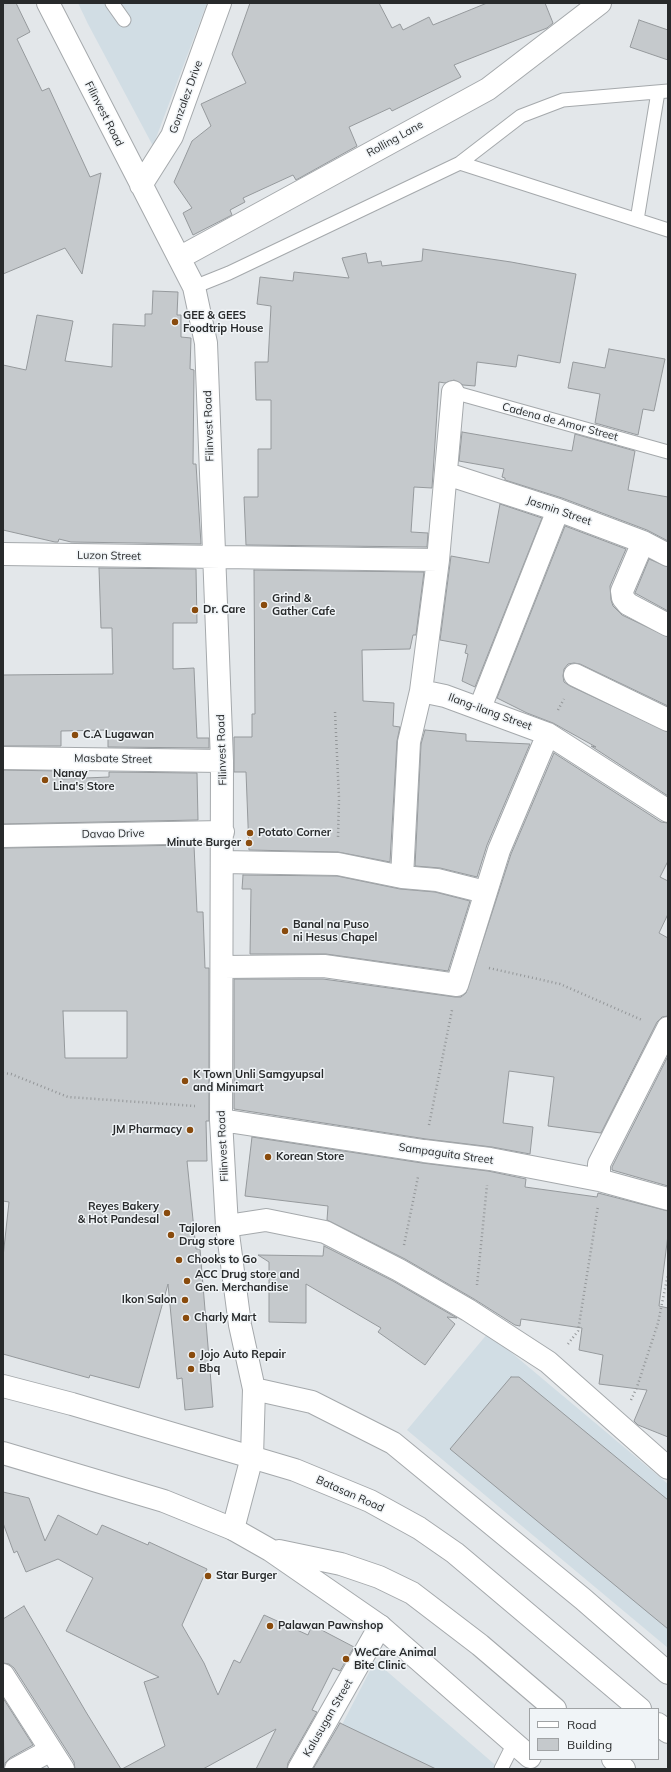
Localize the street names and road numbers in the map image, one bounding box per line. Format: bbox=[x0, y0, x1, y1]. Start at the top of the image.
street label: Gonzalez Drive bbox=[167, 59, 205, 135]
street label: Filinvest Road bbox=[82, 79, 126, 149]
street label: Rolling Lane bbox=[364, 118, 426, 160]
street label: Filinvest Road bbox=[201, 390, 217, 462]
street label: Cadena de Amor Street bbox=[501, 400, 619, 444]
street label: Jasmin Street bbox=[525, 494, 593, 528]
street label: Luzon Street bbox=[77, 549, 141, 563]
street label: Ilang-ilang Street bbox=[446, 691, 534, 733]
street label: Filinvest Road bbox=[214, 714, 230, 786]
street label: Masbate Street bbox=[74, 752, 152, 766]
street label: Davao Drive bbox=[81, 827, 145, 841]
street label: Filinvest Road bbox=[215, 1110, 231, 1182]
street label: Sampaguita Street bbox=[398, 1141, 494, 1167]
street label: Batasan Road bbox=[314, 1473, 386, 1515]
street label: Kalusugan Street bbox=[300, 1677, 356, 1759]

